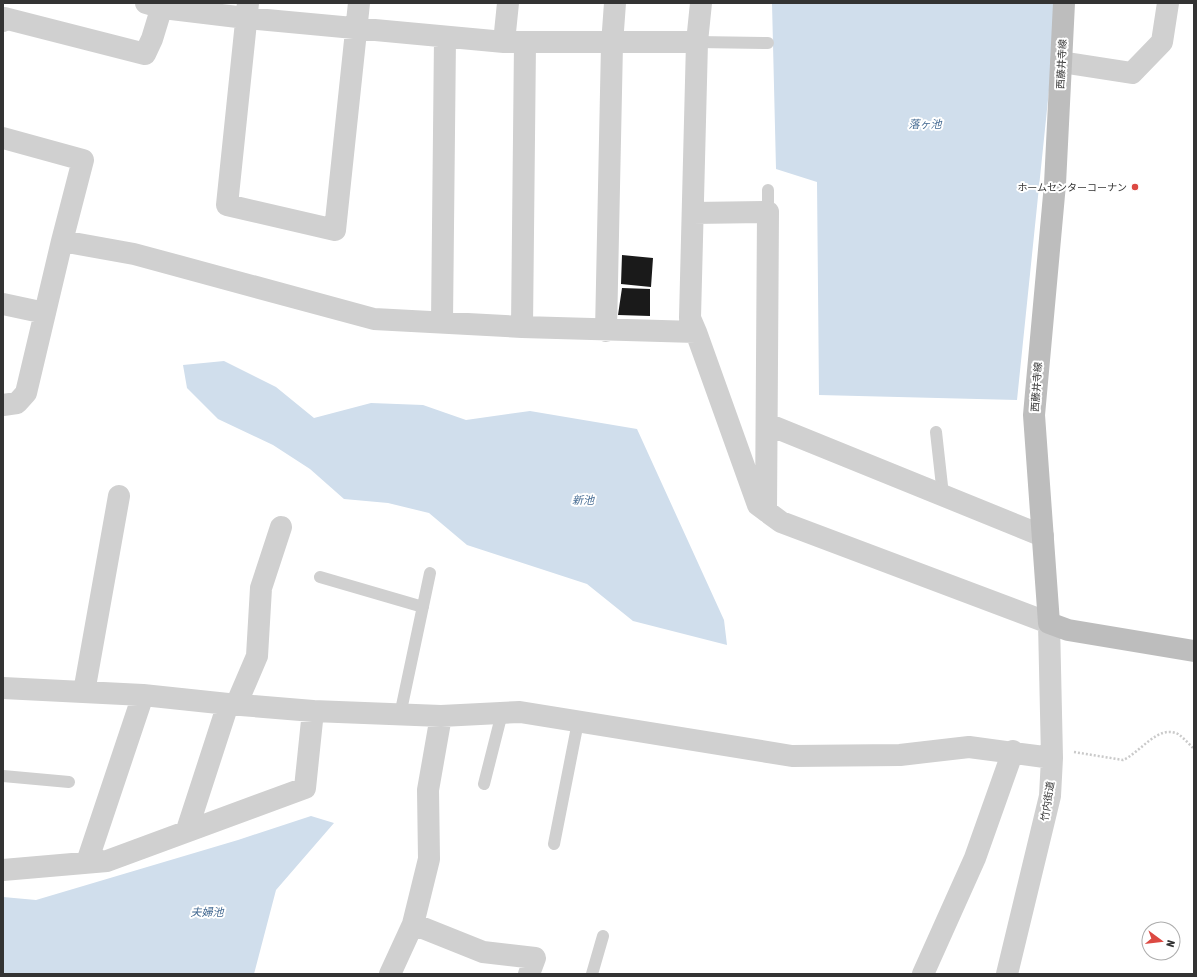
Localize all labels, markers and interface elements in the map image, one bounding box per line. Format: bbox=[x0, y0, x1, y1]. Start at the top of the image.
street label: 西藤井寺線 bbox=[1055, 39, 1068, 89]
water label: 落ヶ池 bbox=[909, 118, 942, 130]
place label: ホームセンターコーナン bbox=[1017, 182, 1127, 193]
marker: ホームセンターコーナン bbox=[1130, 182, 1140, 192]
street label: 西藤井寺線 bbox=[1029, 362, 1044, 412]
water label: 新池 bbox=[572, 494, 595, 506]
street label: 竹内街道 bbox=[1039, 780, 1056, 822]
water label: 夫婦池 bbox=[191, 906, 224, 918]
north arrow bbox=[1141, 921, 1181, 961]
text: N bbox=[1164, 939, 1177, 948]

